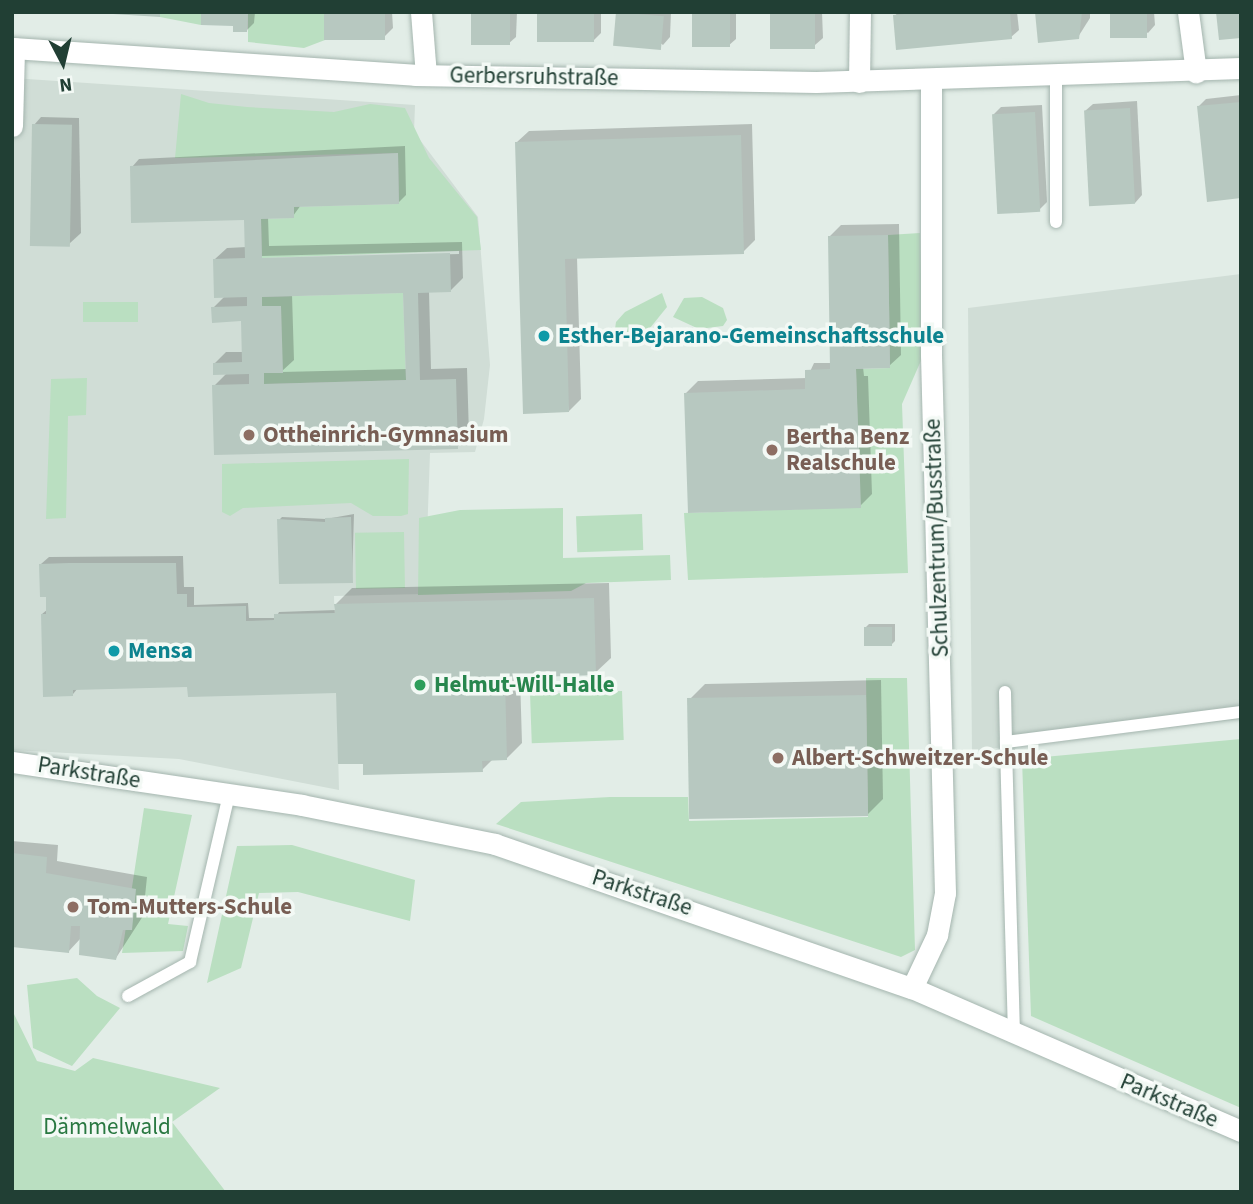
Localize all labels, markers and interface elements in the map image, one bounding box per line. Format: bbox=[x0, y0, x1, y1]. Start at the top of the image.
north arrow bbox=[28, 28, 98, 98]
street label: Gerbersruhstraße bbox=[449, 62, 619, 92]
text: N bbox=[58, 70, 74, 99]
place label: Esther-Bejarano-Gemeinschaftsschule bbox=[558, 322, 944, 350]
marker: Esther-Bejarano-Gemeinschaftsschule bbox=[536, 328, 552, 344]
street label: Schulzentrum/Busstraße bbox=[919, 418, 955, 658]
place label: Ottheinrich-Gymnasium bbox=[263, 421, 508, 449]
place label: Bertha Benz Realschule bbox=[786, 423, 909, 477]
marker: Ottheinrich-Gymnasium bbox=[241, 427, 257, 443]
marker: Bertha Benz Realschule bbox=[764, 442, 780, 458]
place label: Mensa bbox=[128, 637, 193, 665]
marker: Mensa bbox=[106, 643, 122, 659]
place label: Helmut-Will-Halle bbox=[434, 671, 615, 699]
marker: Helmut-Will-Halle bbox=[412, 677, 428, 693]
place label: Albert-Schweitzer-Schule bbox=[792, 744, 1048, 772]
marker: Albert-Schweitzer-Schule bbox=[770, 750, 786, 766]
street label: Parkstraße bbox=[36, 751, 142, 795]
street label: Parkstraße bbox=[588, 864, 696, 922]
place label: Tom-Mutters-Schule bbox=[87, 893, 292, 921]
marker: Tom-Mutters-Schule bbox=[65, 899, 81, 915]
street label: Parkstraße bbox=[1116, 1068, 1222, 1134]
park label: Dämmelwald bbox=[43, 1113, 171, 1141]

